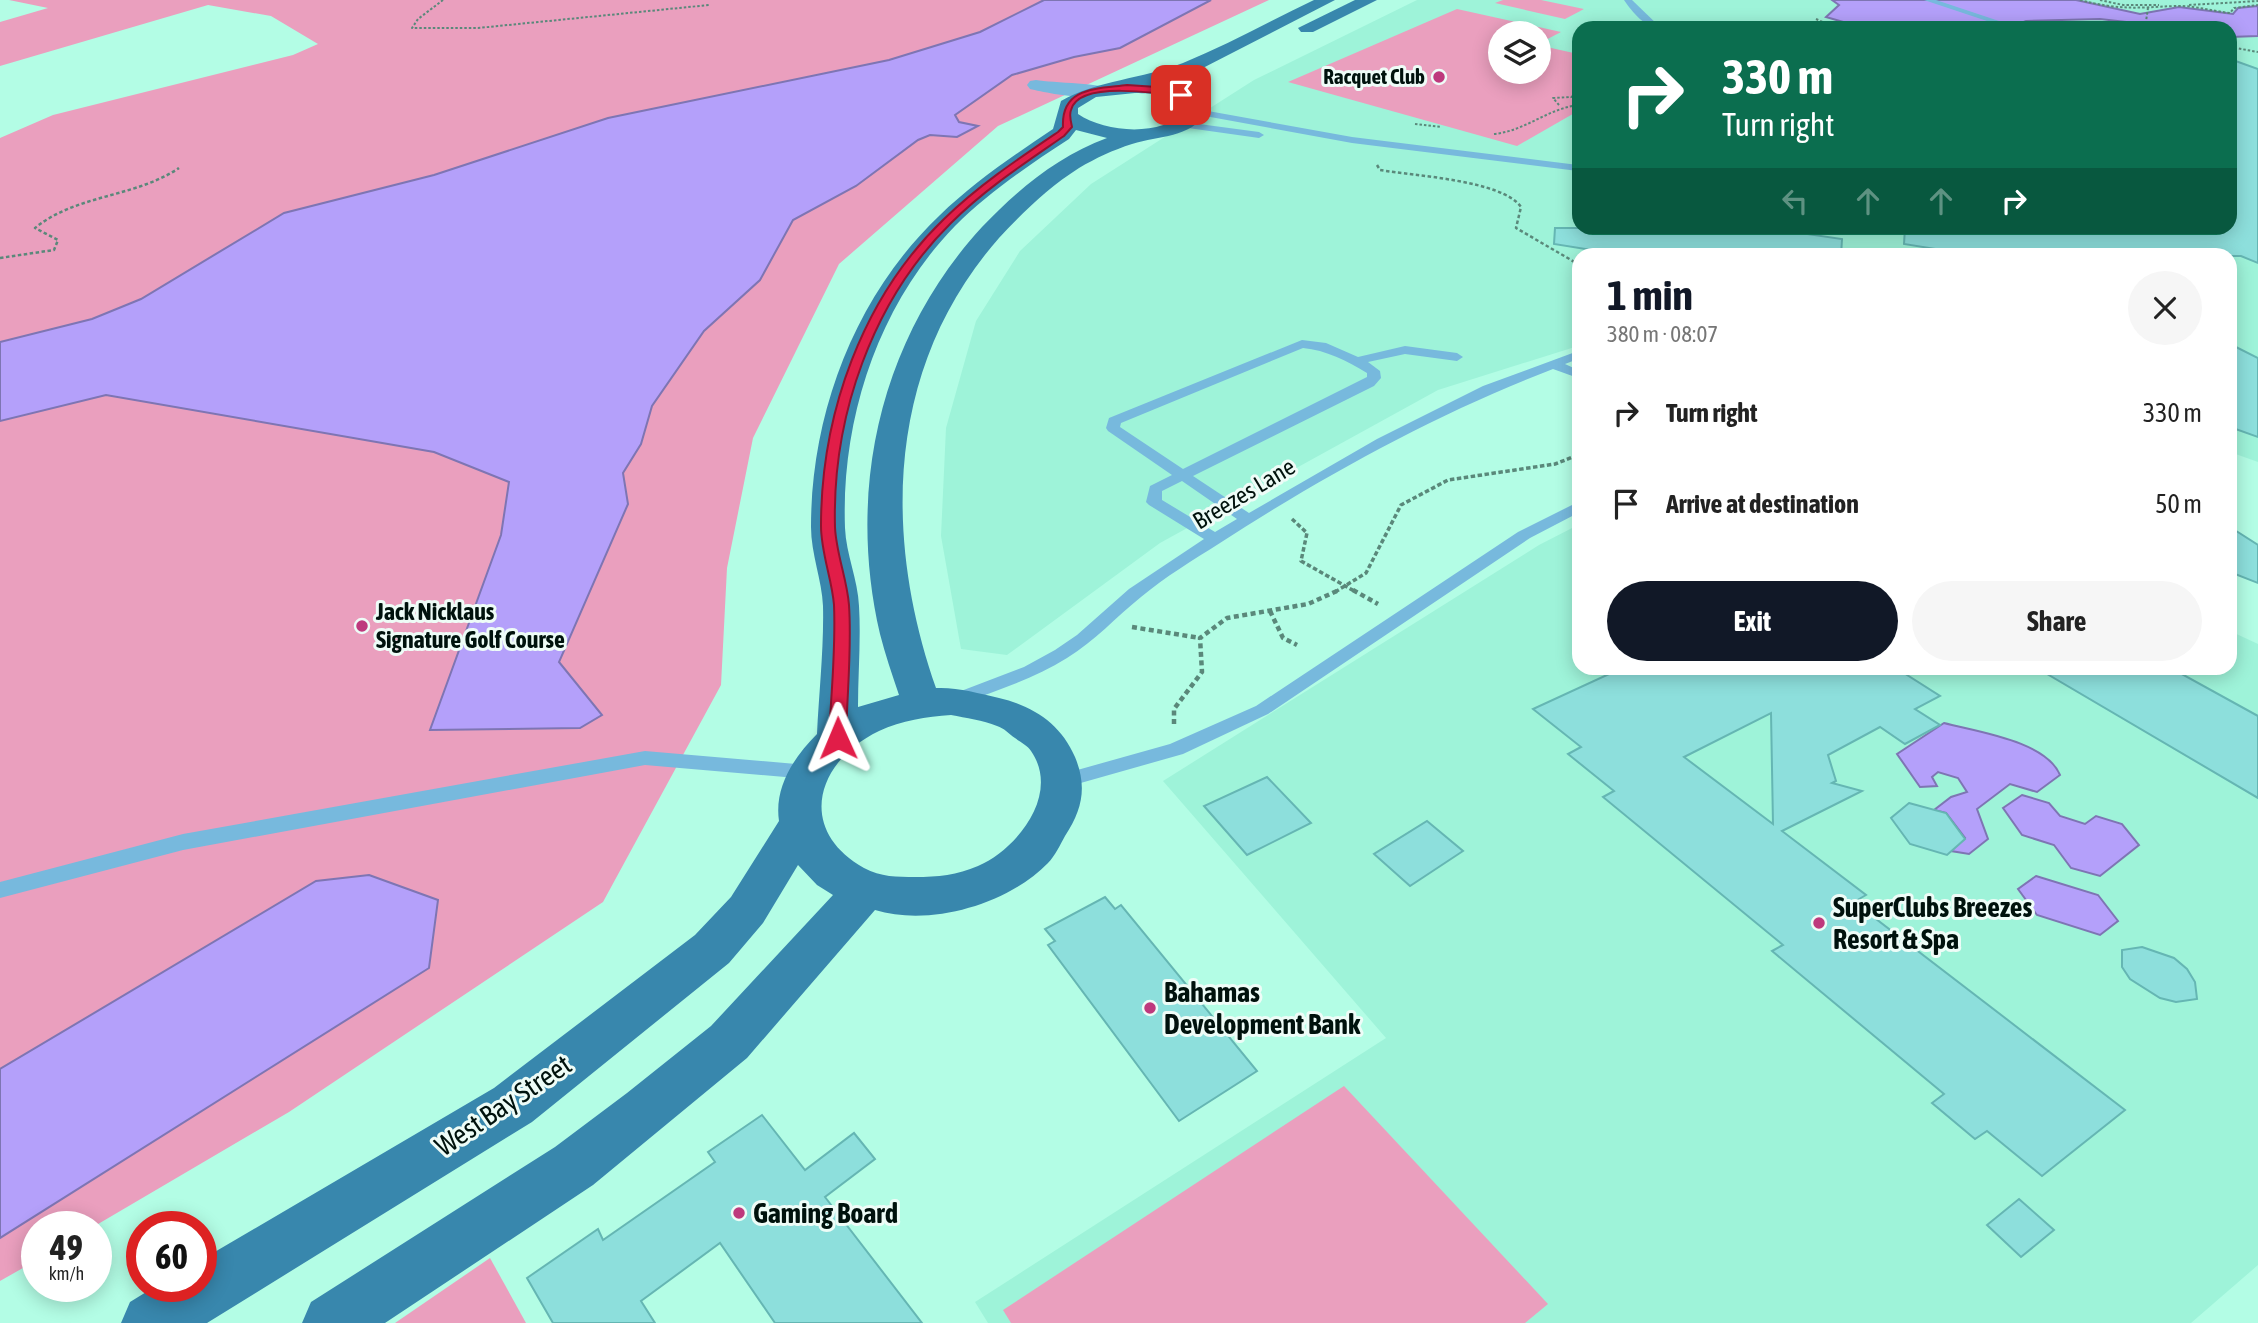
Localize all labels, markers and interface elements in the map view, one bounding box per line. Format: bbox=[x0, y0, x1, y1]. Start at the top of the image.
map controls bbox=[1488, 21, 1551, 84]
button: layers bbox=[1488, 21, 1551, 84]
text: 330 m bbox=[1722, 48, 1833, 104]
icon: right bbox=[1607, 49, 1698, 140]
place label: Racquet Club bbox=[1323, 64, 1425, 88]
pin bbox=[1151, 65, 1211, 125]
marker: Racquet Club bbox=[1431, 69, 1447, 85]
icon: arrive bbox=[1162, 76, 1200, 114]
text: Turn right bbox=[1722, 106, 1835, 143]
icon: left bbox=[1776, 182, 1814, 220]
icon: ahead bbox=[1849, 182, 1887, 220]
icon: ahead bbox=[1922, 182, 1960, 220]
icon: right bbox=[1995, 182, 2033, 220]
text: 1 min bbox=[1607, 271, 1693, 319]
button: close bbox=[2128, 271, 2202, 345]
text: 380 m · 08:07 bbox=[1607, 321, 1718, 347]
icon: right bbox=[1607, 394, 1645, 432]
text: Turn right bbox=[1666, 398, 1757, 428]
text: 330 m bbox=[2143, 398, 2202, 428]
street label: Breezes Lane bbox=[1188, 453, 1300, 535]
icon: arrive bbox=[1607, 485, 1645, 523]
text: Arrive at destination bbox=[1666, 489, 1859, 519]
text: 50 m bbox=[2155, 489, 2202, 519]
button: Exit bbox=[1607, 581, 1898, 661]
button: Share bbox=[1912, 581, 2202, 661]
place label: Jack Nicklaus Signature Golf Course bbox=[375, 598, 565, 653]
marker: Jack Nicklaus Signature Golf Course bbox=[354, 618, 370, 634]
position arrow bbox=[801, 701, 875, 775]
place label: SuperClubs Breezes Resort & Spa bbox=[1833, 891, 2032, 955]
marker: SuperClubs Breezes Resort & Spa bbox=[1811, 915, 1827, 931]
place label: Bahamas Development Bank bbox=[1164, 976, 1361, 1040]
marker: Bahamas Development Bank bbox=[1142, 1000, 1158, 1016]
street label: West Bay Street bbox=[429, 1048, 577, 1162]
place label: Gaming Board bbox=[753, 1197, 898, 1229]
marker: Gaming Board bbox=[731, 1205, 747, 1221]
speed limit sign: 60 bbox=[126, 1211, 217, 1302]
text: 49 bbox=[50, 1227, 83, 1267]
text: km/h bbox=[49, 1263, 84, 1284]

